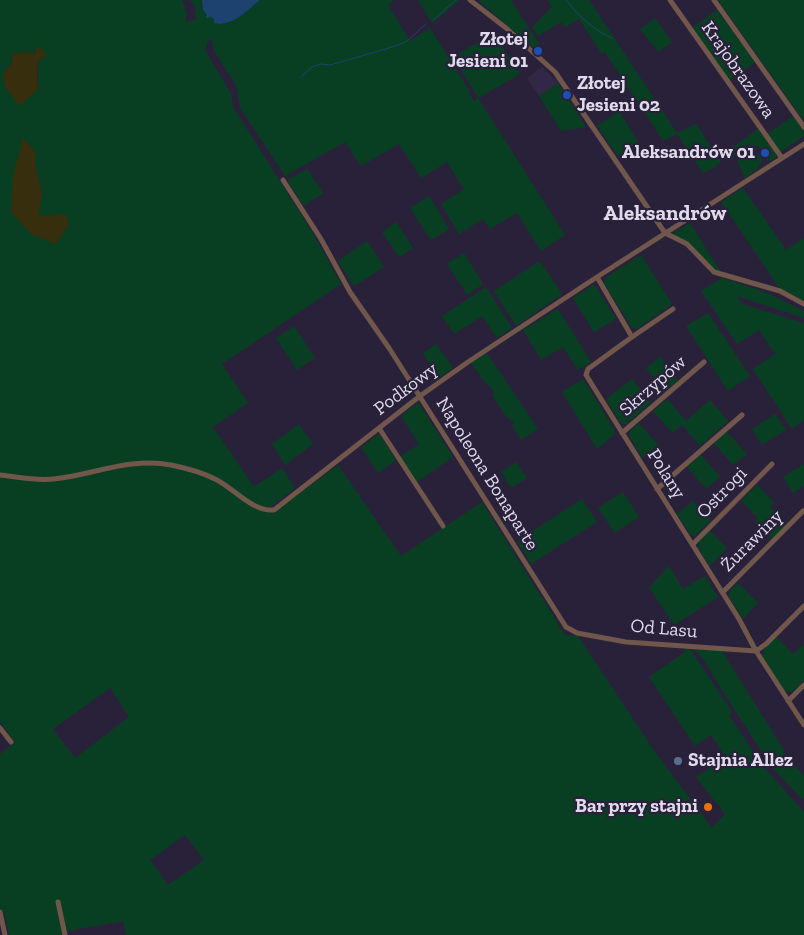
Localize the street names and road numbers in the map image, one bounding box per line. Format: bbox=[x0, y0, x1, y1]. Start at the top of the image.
street label: Krajobrazowa bbox=[696, 17, 780, 123]
street label: Skrzypów bbox=[615, 351, 691, 421]
street label: Podkowy bbox=[370, 358, 442, 420]
street label: Napoleona Bonaparte bbox=[431, 393, 543, 555]
street label: Polany bbox=[642, 445, 690, 503]
street label: Ostrogi bbox=[692, 463, 752, 523]
street label: Żurawiny bbox=[716, 505, 788, 577]
street label: Od Lasu bbox=[630, 615, 698, 643]

